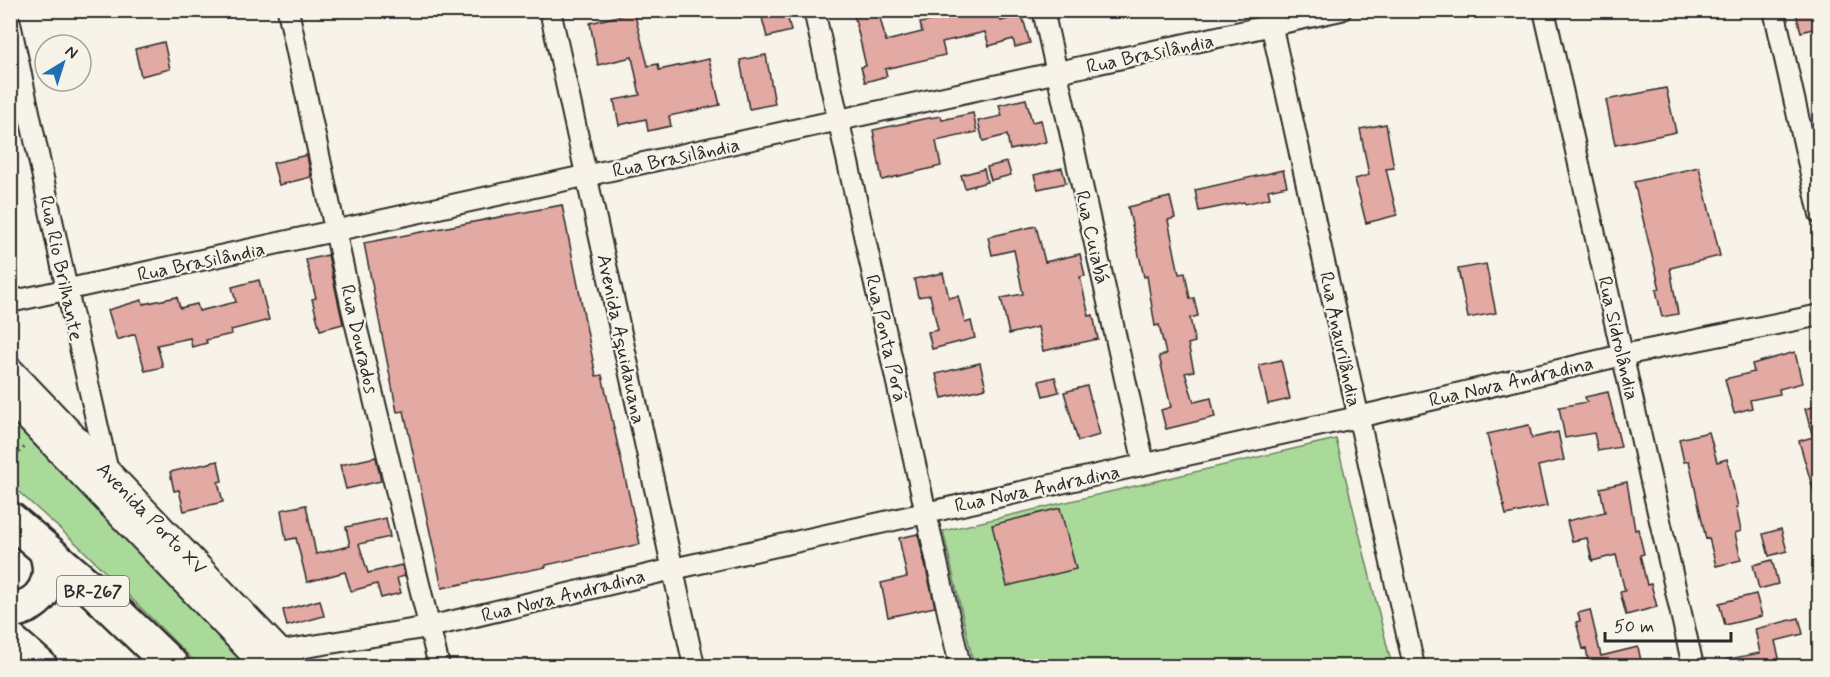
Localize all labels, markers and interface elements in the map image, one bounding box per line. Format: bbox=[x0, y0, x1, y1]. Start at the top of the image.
street label: Rua Brasilândia bbox=[1084, 28, 1217, 81]
north arrow bbox=[33, 33, 93, 93]
text: N bbox=[61, 41, 82, 64]
street label: Rua Brasilândia bbox=[610, 132, 743, 185]
street label: Rua Cuiabá bbox=[1068, 188, 1115, 287]
street label: Rua Rio Brilhante bbox=[32, 193, 89, 344]
street label: Rua Brasilândia bbox=[135, 236, 268, 289]
street label: Avenida Aquidauana bbox=[589, 252, 652, 427]
street label: Rua Anaurilândia bbox=[1312, 269, 1367, 409]
street label: Rua Ponta Porã bbox=[858, 272, 913, 405]
street label: Rua Sidrolândia bbox=[1590, 274, 1645, 403]
street label: Rua Dourados bbox=[333, 282, 384, 397]
street label: Rua Nova Andradina bbox=[1426, 350, 1596, 415]
street label: Avenida Porto XV bbox=[90, 456, 212, 582]
street label: Rua Nova Andradina bbox=[952, 459, 1122, 520]
street label: Rua Nova Andradina bbox=[479, 563, 648, 630]
road number: BR-267 bbox=[57, 576, 129, 606]
scale bar bbox=[1605, 605, 1731, 643]
text: 50 m bbox=[1614, 615, 1654, 639]

